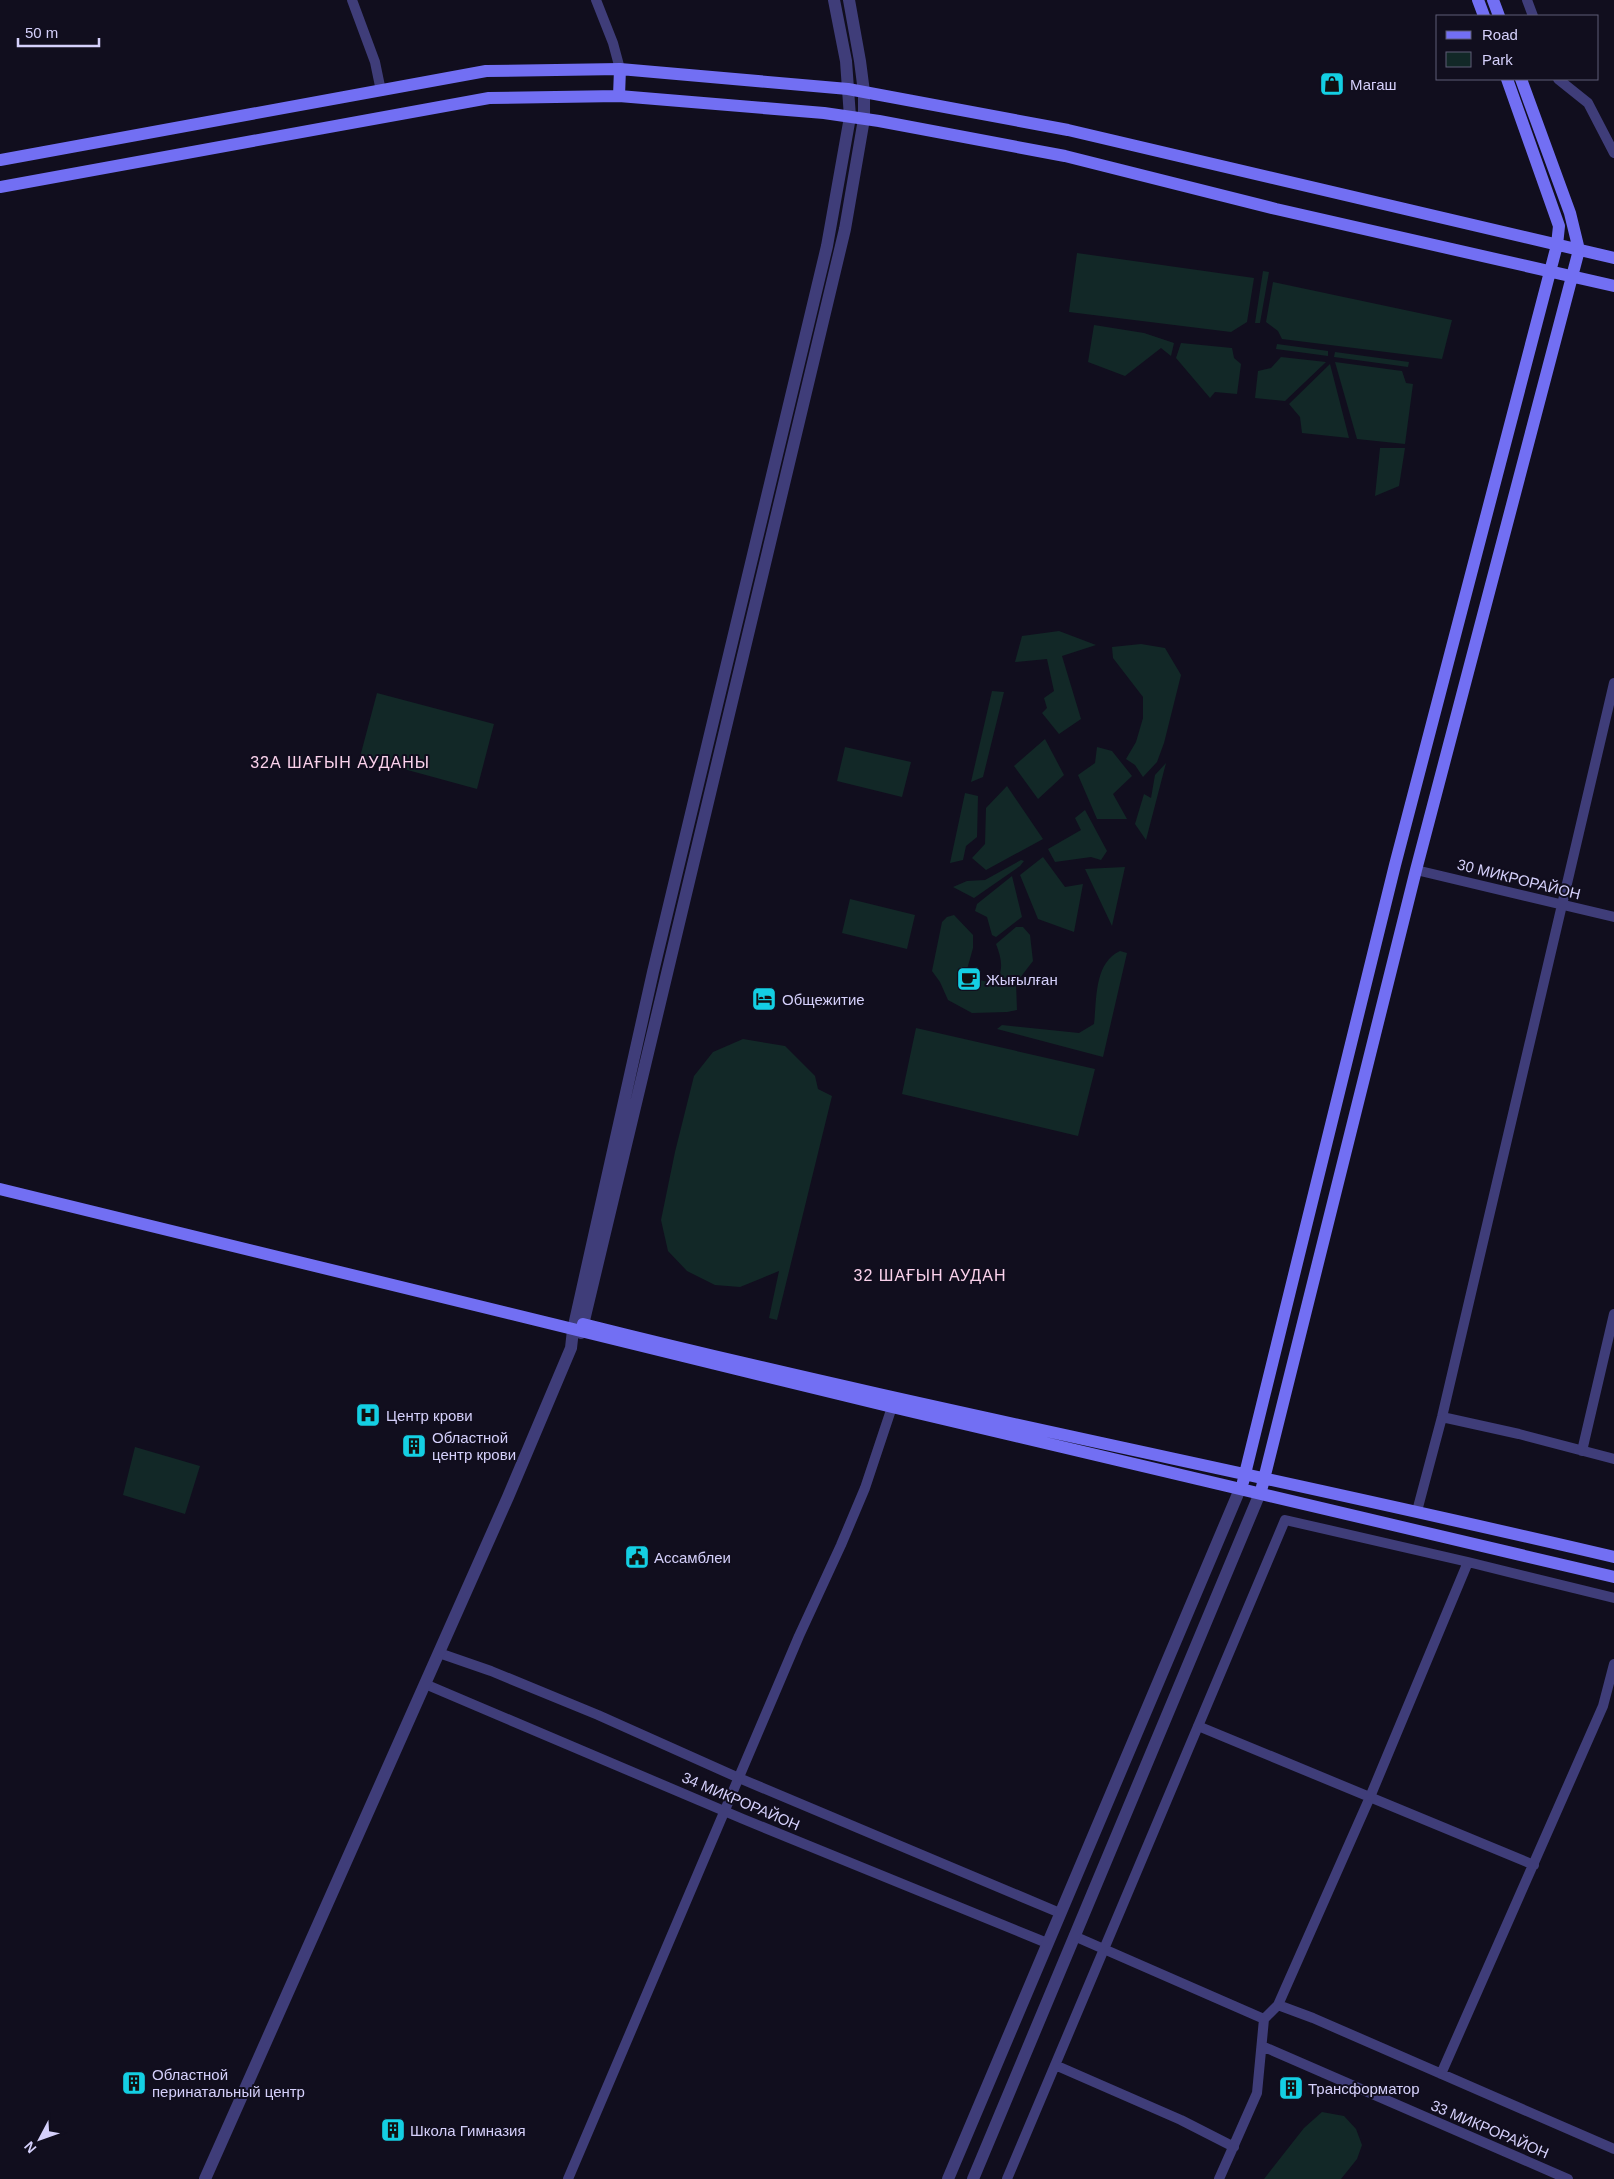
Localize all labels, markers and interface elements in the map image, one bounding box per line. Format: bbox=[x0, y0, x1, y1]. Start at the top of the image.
scale bar bbox=[18, 15, 99, 47]
legend bbox=[1436, 15, 1599, 80]
text: 50 m bbox=[25, 24, 58, 41]
text: Road bbox=[1482, 26, 1518, 43]
text: Park bbox=[1482, 51, 1513, 68]
shop icon: Магаш bbox=[1319, 71, 1345, 97]
place label: Магаш bbox=[1350, 76, 1397, 93]
district label: 32А ШАҒЫН АУДАНЫ bbox=[250, 754, 430, 771]
street label: 30 МИКРОРАЙОН bbox=[1456, 855, 1582, 903]
cafe icon: Жығылған bbox=[956, 966, 982, 992]
place label: Жығылған bbox=[986, 971, 1058, 988]
hotel icon: Общежитие bbox=[751, 986, 777, 1012]
place label: Общежитие bbox=[782, 991, 865, 1008]
district label: 32 ШАҒЫН АУДАН bbox=[854, 1267, 1006, 1284]
hospital icon: Центр крови bbox=[355, 1402, 381, 1428]
place label: Центр крови bbox=[386, 1407, 473, 1424]
place label: Областной центр крови bbox=[432, 1429, 516, 1463]
building icon: Областной центр крови bbox=[401, 1433, 427, 1459]
public building icon: Ассамблеи bbox=[624, 1544, 650, 1570]
place label: Ассамблеи bbox=[654, 1549, 731, 1566]
street label: 34 МИКРОРАЙОН bbox=[679, 1768, 803, 1834]
place label: Областной перинатальный центр bbox=[152, 2066, 305, 2100]
building icon: Областной перинатальный центр bbox=[121, 2070, 147, 2096]
building icon: Трансформатор bbox=[1278, 2075, 1304, 2101]
place label: Трансформатор bbox=[1308, 2080, 1420, 2097]
street label: 33 МИКРОРАЙОН bbox=[1428, 2096, 1552, 2162]
north arrow bbox=[15, 2114, 65, 2164]
building icon: Школа Гимназия bbox=[380, 2117, 406, 2143]
place label: Школа Гимназия bbox=[410, 2122, 526, 2139]
text: N bbox=[21, 2138, 40, 2157]

